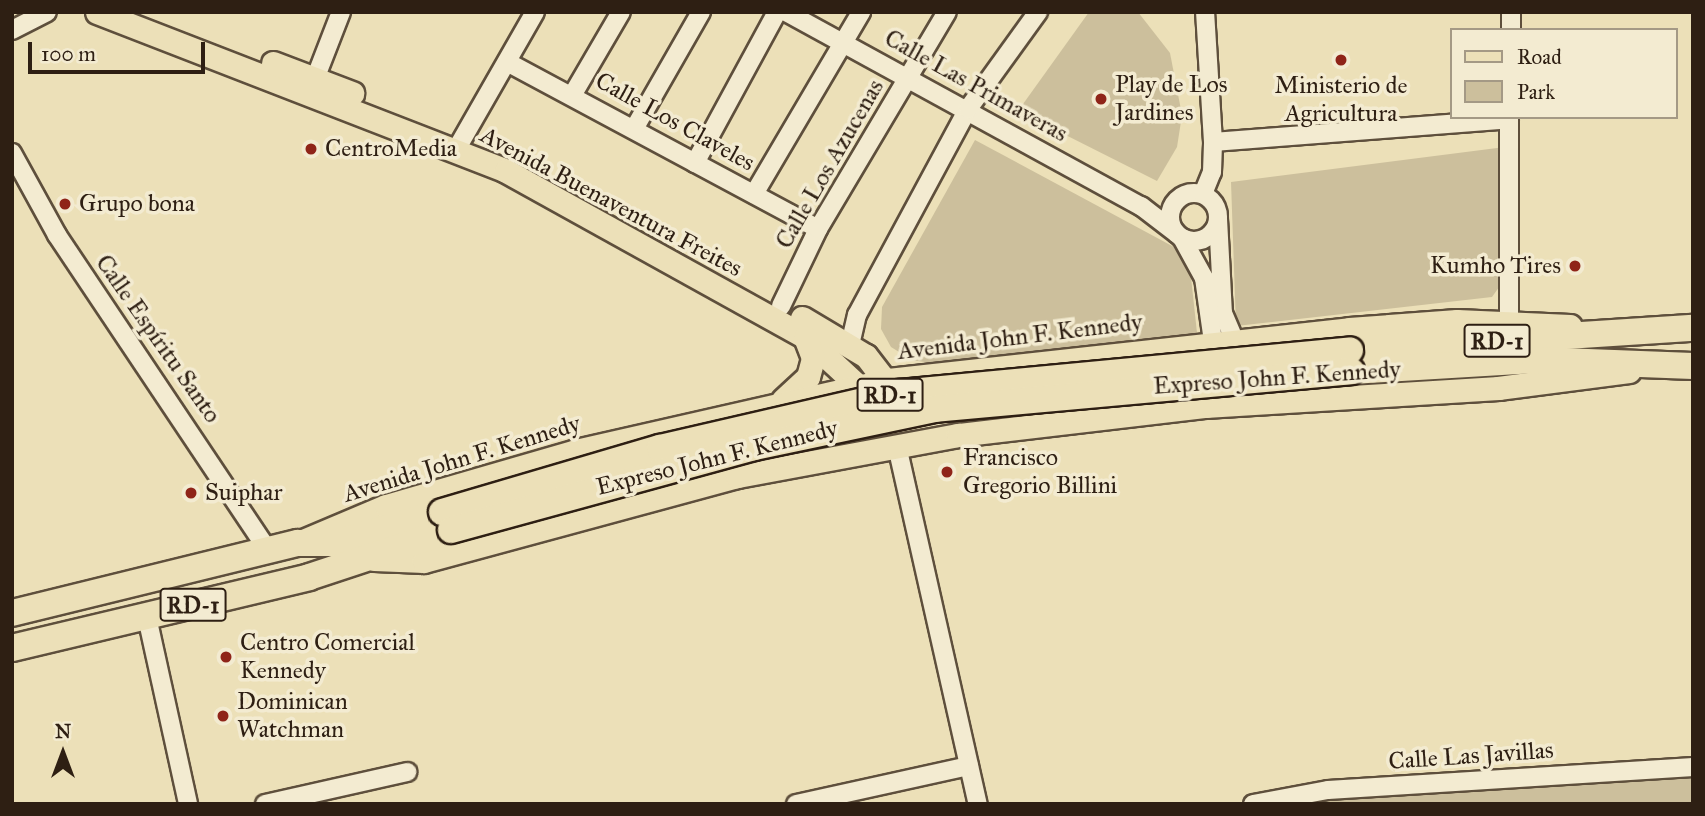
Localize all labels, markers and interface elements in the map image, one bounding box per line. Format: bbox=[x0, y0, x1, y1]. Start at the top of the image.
street label: Calle Las Primaveras bbox=[879, 24, 1073, 148]
scale bar bbox=[32, 28, 208, 72]
legend bbox=[1450, 28, 1677, 119]
text: 100 m bbox=[41, 41, 96, 67]
text: Road bbox=[1517, 44, 1562, 70]
marker: Ministerio de Agricultura bbox=[1333, 52, 1349, 68]
street label: Calle Los Claveles bbox=[590, 66, 760, 178]
place label: Play de Los Jardines bbox=[1115, 71, 1227, 127]
place label: Ministerio de Agricultura bbox=[1274, 72, 1408, 128]
street label: Calle Los Azucenas bbox=[770, 74, 890, 254]
text: Park bbox=[1517, 79, 1555, 105]
marker: Play de Los Jardines bbox=[1093, 91, 1109, 107]
street label: Avenida Buenaventura Freites bbox=[475, 121, 747, 283]
place label: CentroMedia bbox=[325, 135, 457, 163]
marker: CentroMedia bbox=[303, 141, 319, 157]
place label: Grupo bona bbox=[79, 190, 195, 218]
marker: Grupo bona bbox=[57, 196, 73, 212]
street label: Calle Espíritu Santo bbox=[89, 249, 227, 429]
place label: Kumho Tires bbox=[1430, 252, 1561, 280]
marker: Kumho Tires bbox=[1567, 258, 1583, 274]
street label: Avenida John F. Kennedy bbox=[896, 308, 1144, 366]
road number: RD-1 bbox=[1462, 322, 1532, 360]
street label: Expreso John F. Kennedy bbox=[1152, 355, 1402, 401]
road number: RD-1 bbox=[855, 376, 925, 414]
street label: Avenida John F. Kennedy bbox=[340, 409, 584, 509]
street label: Expreso John F. Kennedy bbox=[593, 414, 841, 502]
place label: Francisco Gregorio Billini bbox=[963, 444, 1117, 500]
marker: Francisco Gregorio Billini bbox=[937, 462, 957, 482]
place label: Suiphar bbox=[205, 479, 283, 507]
marker: Suiphar bbox=[183, 485, 199, 501]
road number: RD-1 bbox=[158, 586, 228, 624]
place label: Centro Comercial Kennedy bbox=[240, 629, 415, 685]
marker: Centro Comercial Kennedy bbox=[218, 649, 234, 665]
place label: Dominican Watchman bbox=[237, 688, 348, 744]
marker: Dominican Watchman bbox=[215, 708, 231, 724]
north arrow bbox=[28, 718, 98, 788]
text: N bbox=[55, 720, 71, 743]
street label: Calle Las Javillas bbox=[1387, 736, 1555, 776]

